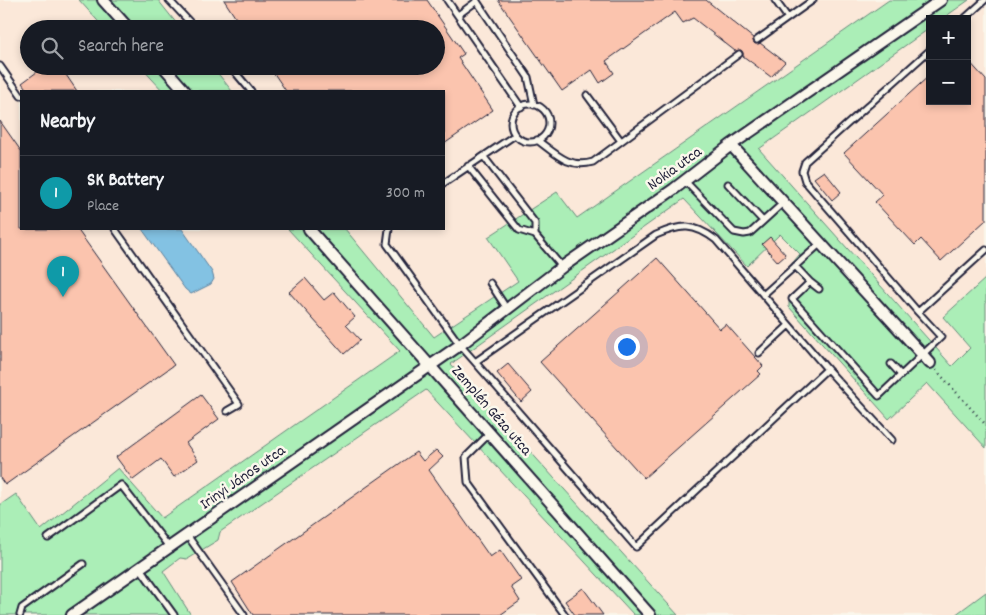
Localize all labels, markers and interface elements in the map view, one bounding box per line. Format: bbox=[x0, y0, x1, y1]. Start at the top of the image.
map controls bbox=[926, 15, 971, 105]
button: + bbox=[926, 15, 971, 60]
search box bbox=[20, 20, 445, 75]
icon: search bbox=[38, 34, 66, 62]
text: Search here bbox=[78, 34, 164, 61]
button: − bbox=[926, 60, 971, 105]
text: Nearby bbox=[40, 108, 95, 138]
street label: Nokia utca bbox=[643, 141, 707, 197]
text: SK Battery bbox=[87, 168, 164, 195]
text: 1 bbox=[54, 182, 58, 205]
text: 300 m bbox=[386, 182, 425, 205]
text: Place bbox=[87, 195, 119, 218]
pin: 1 bbox=[47, 256, 79, 297]
your location bbox=[614, 334, 640, 360]
street label: Zemplén Géza utca bbox=[445, 361, 537, 462]
street label: Irinyi János utca bbox=[196, 440, 291, 516]

